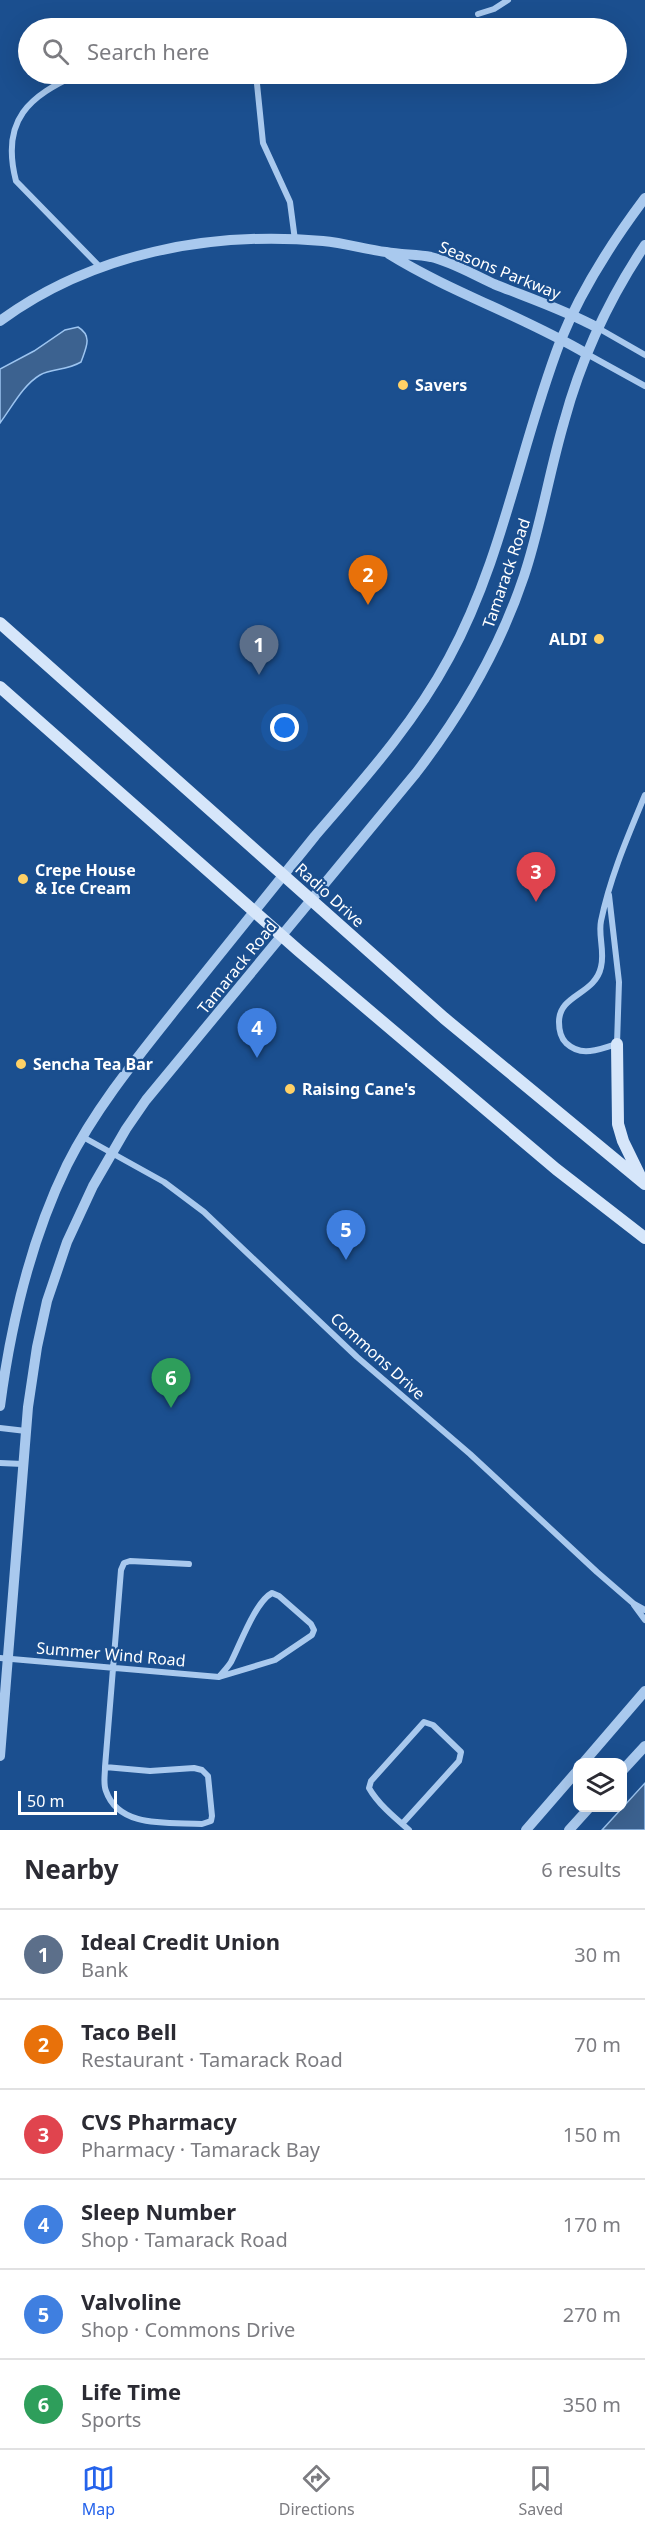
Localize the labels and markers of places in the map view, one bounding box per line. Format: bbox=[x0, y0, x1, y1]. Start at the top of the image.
place label: Savers bbox=[415, 374, 467, 396]
marker: Savers bbox=[396, 378, 410, 392]
pin: 2 bbox=[348, 556, 388, 605]
pin: 1 bbox=[240, 626, 278, 675]
place label: ALDI bbox=[549, 628, 587, 650]
marker: ALDI bbox=[592, 632, 606, 646]
pin: 3 bbox=[516, 852, 556, 902]
place label: Crepe House & Ice Cream bbox=[35, 859, 136, 899]
marker: Crepe House & Ice Cream bbox=[16, 872, 30, 886]
pin: 4 bbox=[238, 1008, 276, 1058]
place label: Sencha Tea Bar bbox=[33, 1053, 153, 1075]
marker: Sencha Tea Bar bbox=[14, 1057, 28, 1071]
place label: Raising Cane's bbox=[302, 1078, 416, 1100]
marker: Raising Cane's bbox=[283, 1082, 297, 1096]
pin: 5 bbox=[326, 1210, 366, 1260]
pin: 6 bbox=[152, 1358, 190, 1408]

